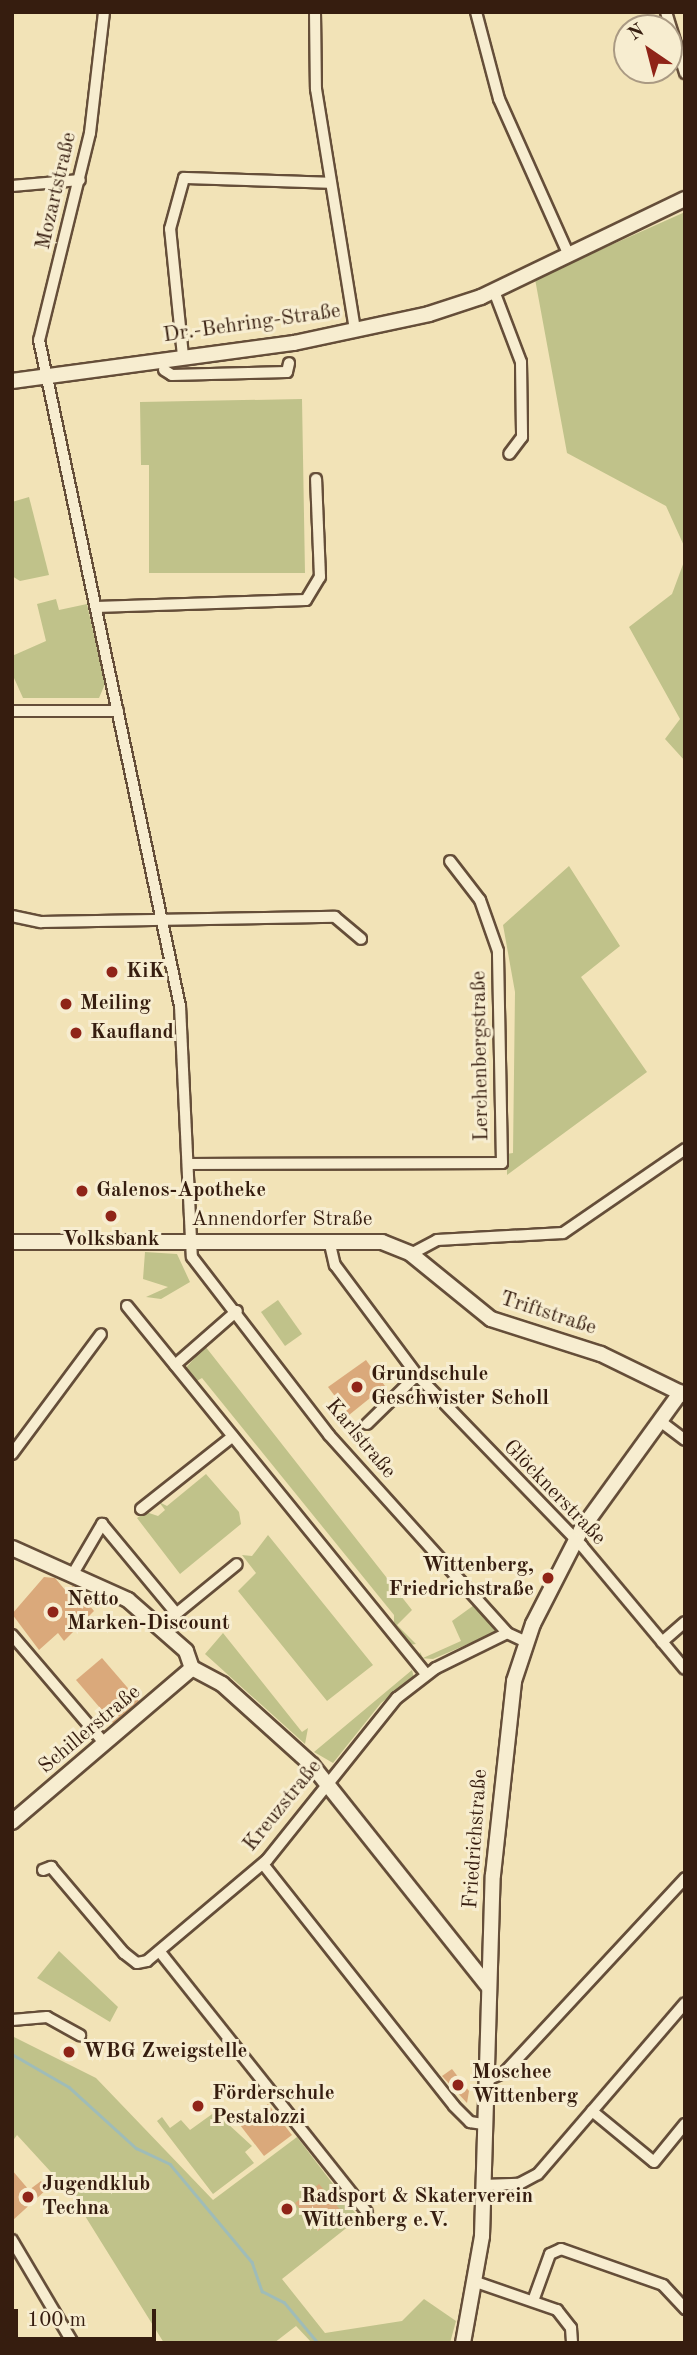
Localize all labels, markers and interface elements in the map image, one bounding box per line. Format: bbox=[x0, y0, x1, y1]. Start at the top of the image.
north arrow bbox=[613, 14, 683, 84]
text: N bbox=[625, 21, 648, 45]
street label: Mozartstraße bbox=[31, 130, 83, 252]
street label: Dr.-Behring-Straße bbox=[162, 299, 342, 349]
place label: KiK bbox=[126, 959, 165, 985]
marker: KiK bbox=[104, 964, 120, 980]
street label: Lerchenbergstraße bbox=[467, 971, 495, 1141]
place label: Meiling bbox=[80, 991, 151, 1017]
marker: Meiling bbox=[58, 996, 74, 1012]
place label: Kaufland bbox=[90, 1020, 174, 1046]
marker: Kaufland bbox=[68, 1025, 84, 1041]
place label: Galenos-Apotheke bbox=[96, 1178, 266, 1204]
marker: Galenos-Apotheke bbox=[74, 1183, 90, 1199]
street label: Annendorfer Straße bbox=[192, 1207, 372, 1233]
marker: Volksbank bbox=[103, 1208, 119, 1224]
place label: Volksbank bbox=[62, 1227, 160, 1253]
street label: Triftstraße bbox=[497, 1287, 599, 1341]
place label: Grundschule Geschwister Scholl bbox=[371, 1362, 549, 1412]
marker: Grundschule Geschwister Scholl bbox=[349, 1379, 365, 1395]
street label: Karlstraße bbox=[319, 1394, 401, 1484]
street label: Glöcknerstraße bbox=[497, 1435, 611, 1551]
place label: Wittenberg, Friedrichstraße bbox=[388, 1553, 534, 1603]
marker: Wittenberg, Friedrichstraße bbox=[540, 1570, 556, 1586]
place label: Netto Marken-Discount bbox=[67, 1587, 230, 1637]
marker: Netto Marken-Discount bbox=[45, 1604, 61, 1620]
street label: Schillerstraße bbox=[34, 1680, 146, 1780]
street label: Kreuzstraße bbox=[238, 1755, 328, 1857]
street label: Friedrichstraße bbox=[459, 1768, 493, 1910]
place label: WBG Zweigstelle bbox=[83, 2039, 248, 2065]
marker: WBG Zweigstelle bbox=[61, 2044, 77, 2060]
place label: Moschee Wittenberg bbox=[472, 2060, 578, 2110]
marker: Moschee Wittenberg bbox=[450, 2077, 466, 2093]
place label: Förderschule Pestalozzi bbox=[212, 2081, 335, 2131]
marker: Förderschule Pestalozzi bbox=[190, 2098, 206, 2114]
place label: Jugendklub Techna bbox=[42, 2172, 150, 2222]
place label: Radsport & Skaterverein Wittenberg e.V. bbox=[301, 2184, 533, 2234]
marker: Jugendklub Techna bbox=[20, 2189, 36, 2205]
marker: Radsport & Skaterverein Wittenberg e.V. bbox=[279, 2201, 295, 2217]
scale bar bbox=[18, 2296, 159, 2340]
text: 100 m bbox=[27, 2310, 86, 2331]

